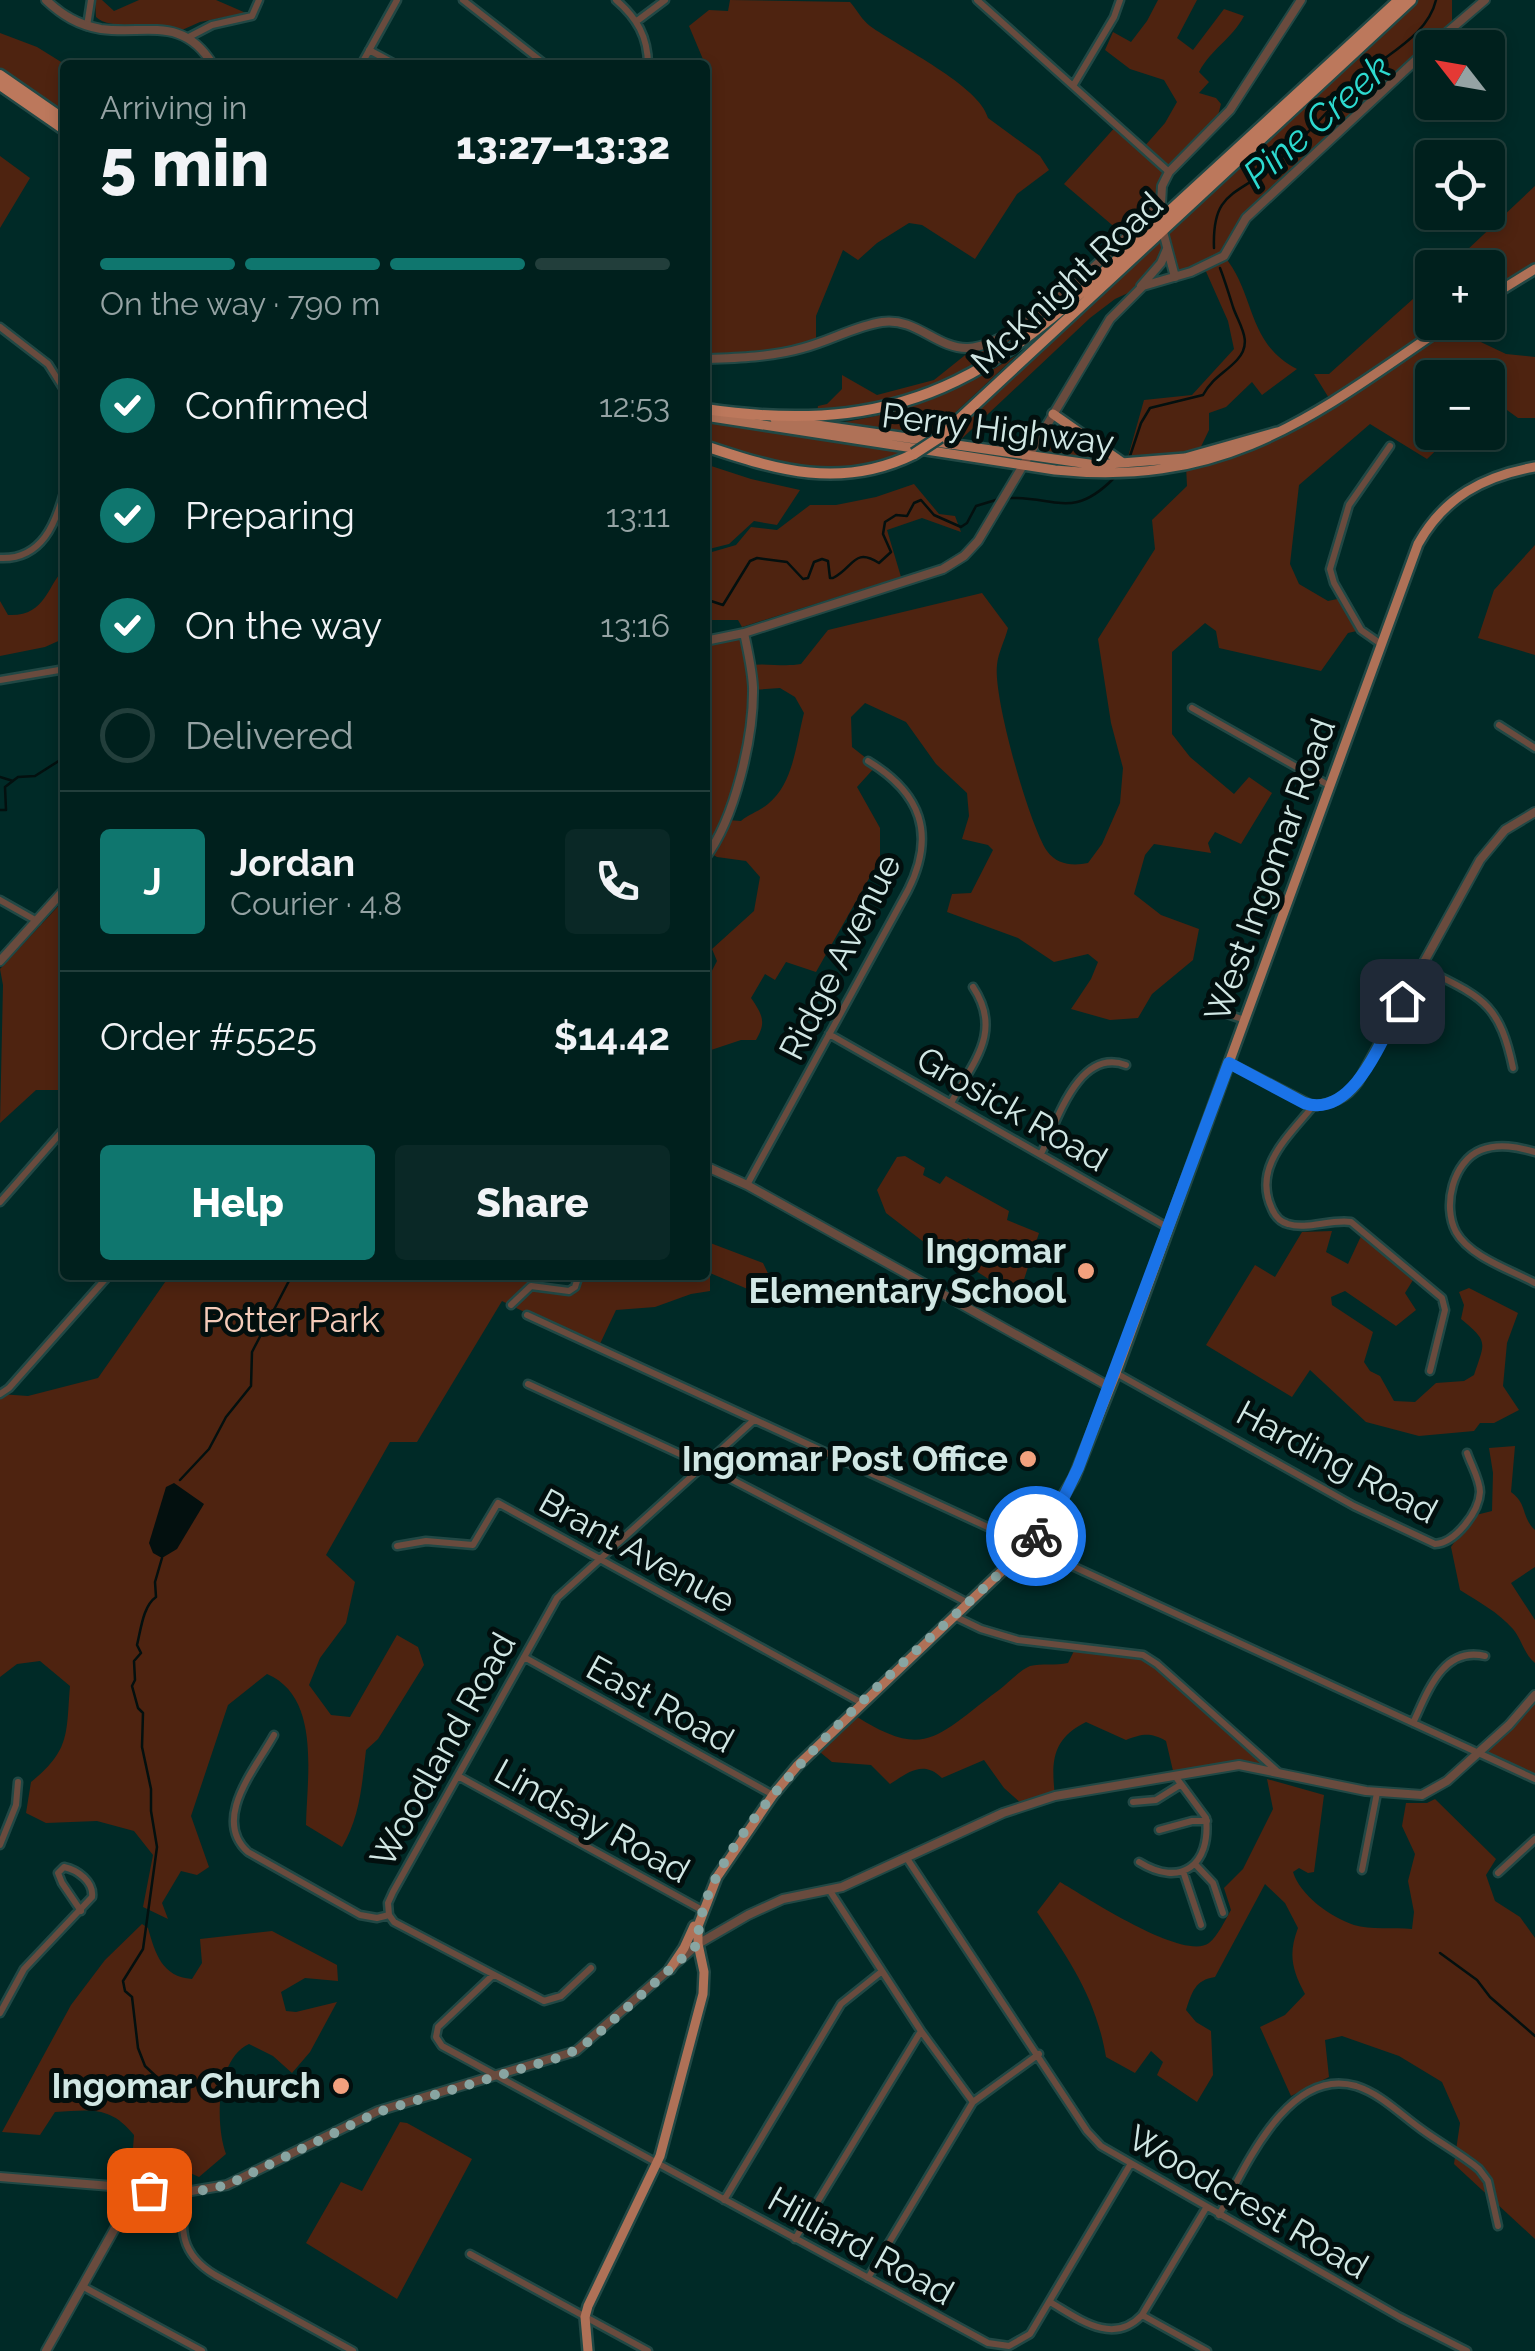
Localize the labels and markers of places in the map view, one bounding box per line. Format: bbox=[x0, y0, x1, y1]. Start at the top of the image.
pin bbox=[1360, 959, 1445, 1044]
place label: Ingomar Elementary School bbox=[749, 1230, 1067, 1311]
marker: Ingomar Elementary School bbox=[1075, 1260, 1097, 1282]
place label: Ingomar Post Office bbox=[682, 1438, 1008, 1479]
marker: Ingomar Post Office bbox=[1017, 1448, 1039, 1470]
place label: Ingomar Church bbox=[52, 2065, 321, 2106]
marker: Ingomar Church bbox=[330, 2075, 352, 2097]
pin bbox=[107, 2148, 192, 2233]

